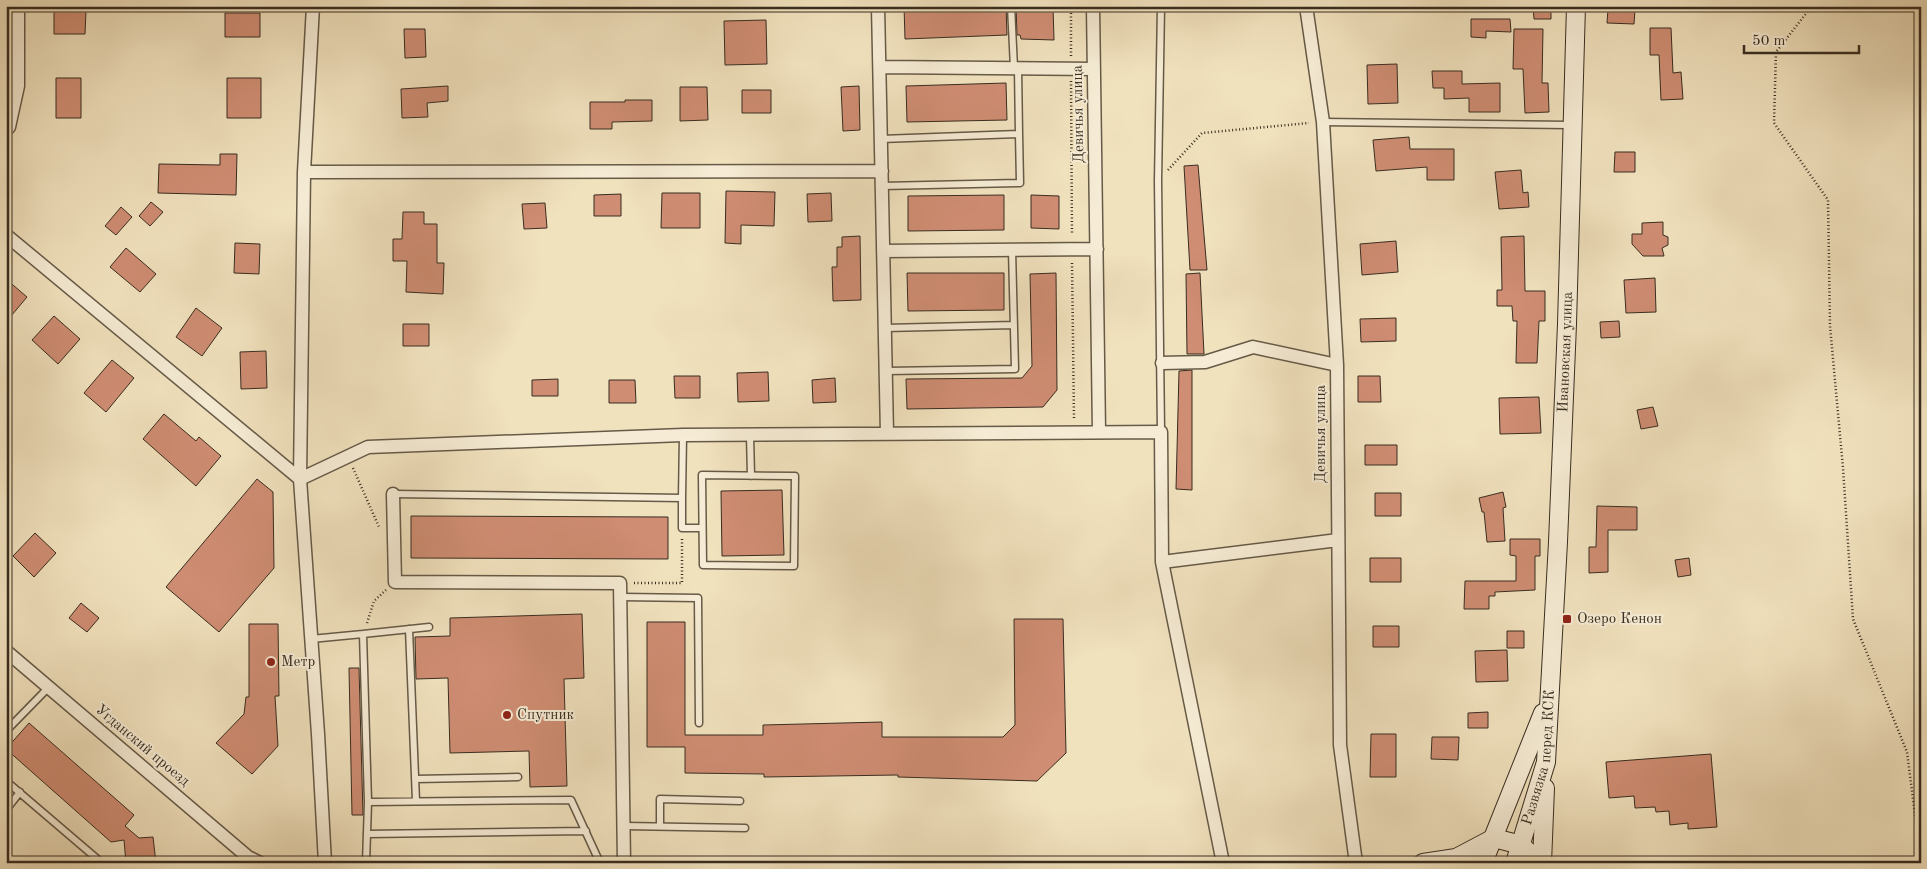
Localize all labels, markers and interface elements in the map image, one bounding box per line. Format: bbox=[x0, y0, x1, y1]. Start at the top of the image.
scale bar bbox=[1744, 22, 1860, 54]
text: 50 m bbox=[1752, 34, 1786, 49]
street label: Девичья улица bbox=[1071, 64, 1087, 163]
street label: Ивановская улица bbox=[1556, 291, 1575, 413]
street label: Девичья улица bbox=[1314, 384, 1329, 483]
place label: Озеро Кенон bbox=[1577, 612, 1662, 627]
marker: Озеро Кенон bbox=[1561, 613, 1573, 625]
place label: Метр bbox=[281, 655, 316, 670]
marker: Метр bbox=[265, 656, 277, 668]
street label: Развязка перед КСК bbox=[1520, 689, 1557, 827]
street label: Угданский проезд bbox=[92, 702, 192, 790]
place label: Спутник bbox=[517, 708, 575, 723]
marker: Спутник bbox=[501, 709, 513, 721]

